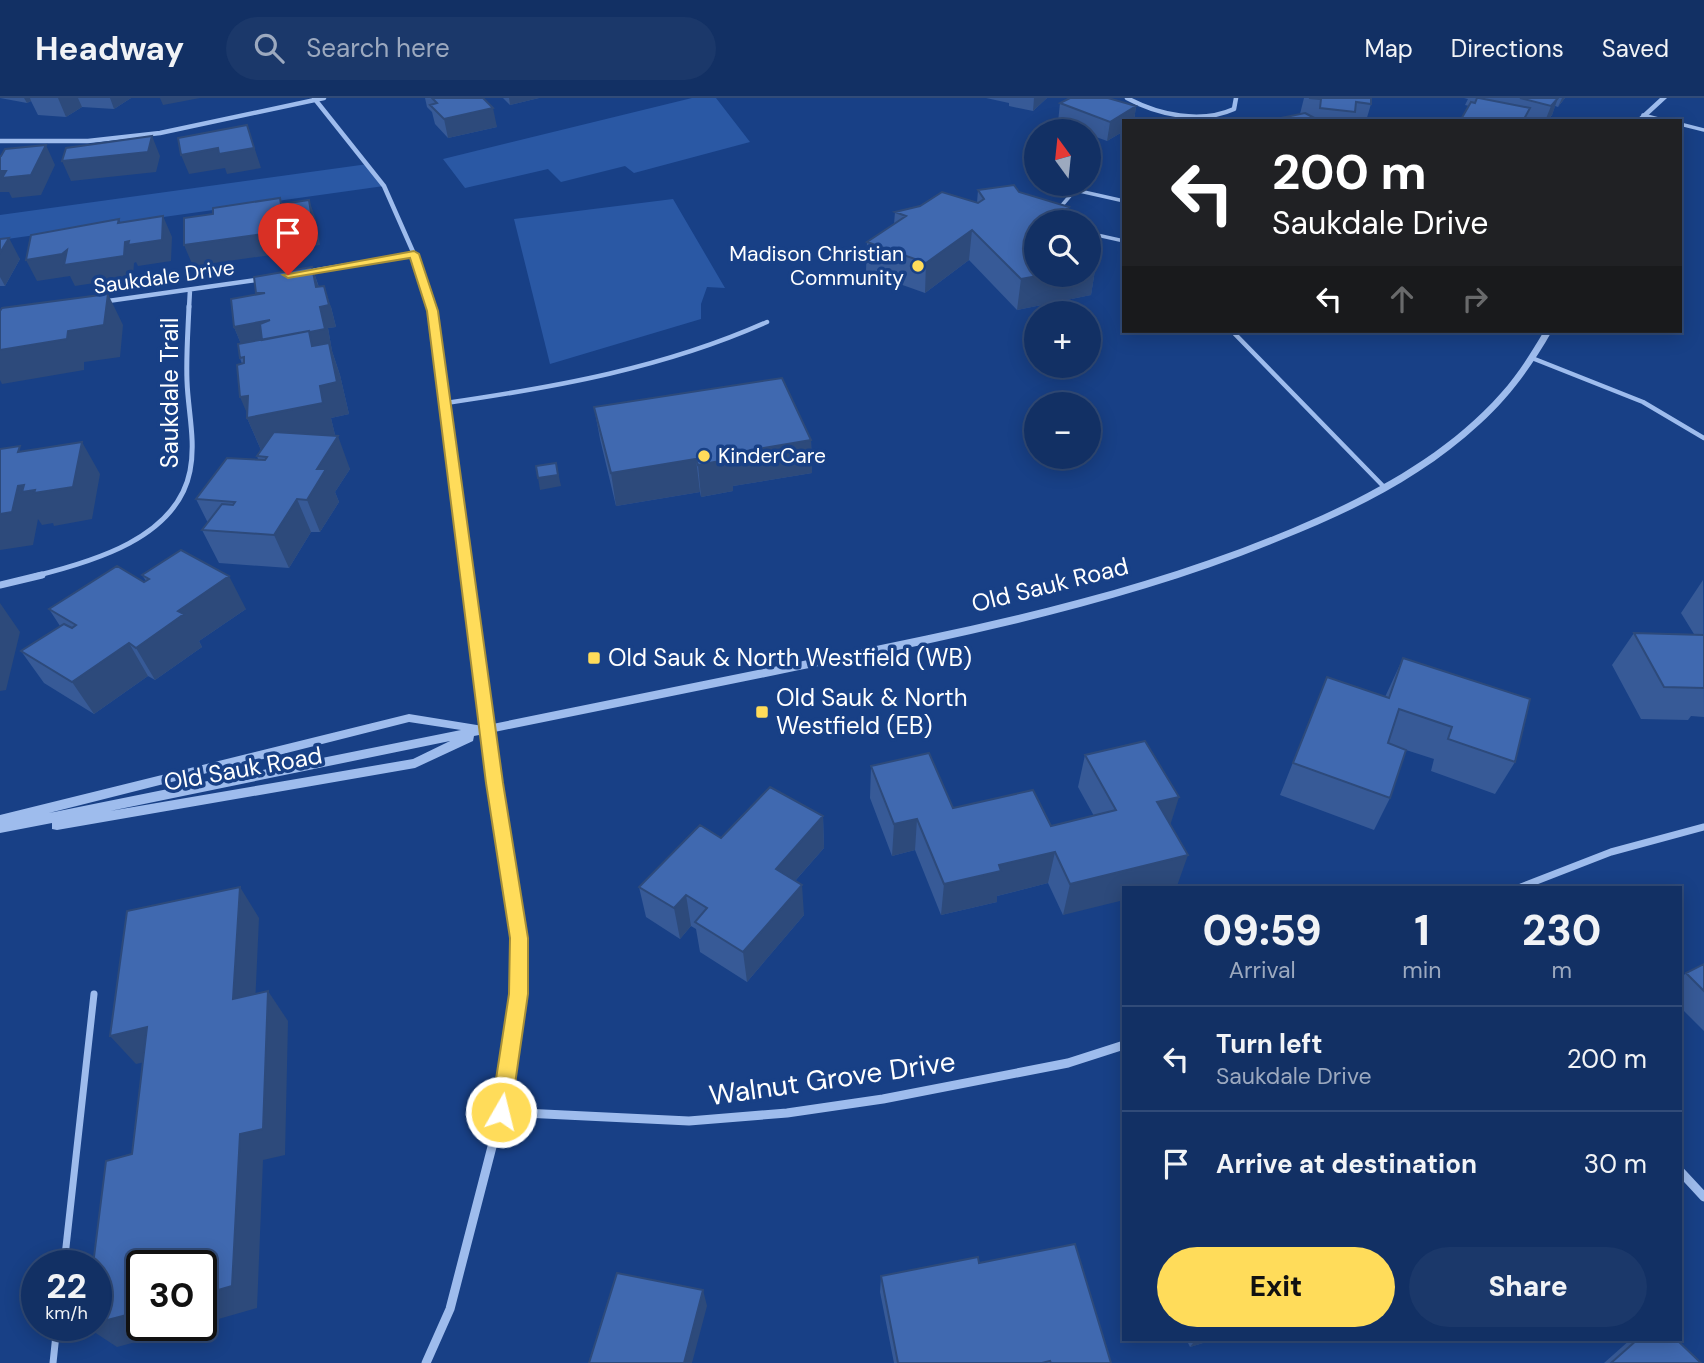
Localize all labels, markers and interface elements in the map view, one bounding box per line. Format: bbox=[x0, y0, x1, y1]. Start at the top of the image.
search box bbox=[226, 17, 716, 80]
text: Headway bbox=[35, 27, 184, 70]
icon: search bbox=[250, 29, 288, 67]
text: Search here bbox=[306, 31, 450, 65]
text: Map bbox=[1365, 33, 1413, 64]
text: Directions bbox=[1451, 33, 1564, 64]
text: Saved bbox=[1602, 33, 1669, 64]
north arrow bbox=[1024, 119, 1101, 196]
map controls bbox=[1024, 119, 1101, 469]
text: 200 m bbox=[1272, 140, 1427, 204]
icon: left bbox=[1157, 147, 1248, 238]
text: Saukdale Drive bbox=[1272, 202, 1488, 244]
pin bbox=[258, 203, 318, 275]
button: search bbox=[1024, 210, 1101, 287]
icon: arrive bbox=[269, 214, 307, 252]
place label: Madison Christian Community bbox=[729, 240, 904, 292]
street label: Saukdale Drive bbox=[92, 253, 236, 301]
marker: Madison Christian Community bbox=[910, 258, 926, 274]
icon: left bbox=[1310, 280, 1348, 318]
icon: ahead bbox=[1383, 280, 1421, 318]
icon: right bbox=[1456, 280, 1494, 318]
button: + bbox=[1024, 301, 1101, 378]
street label: Saukdale Trail bbox=[154, 318, 185, 468]
button: − bbox=[1024, 392, 1101, 469]
place label: KinderCare bbox=[718, 442, 826, 470]
marker: KinderCare bbox=[696, 448, 712, 464]
street label: Old Sauk Road bbox=[968, 550, 1131, 619]
place label: Old Sauk & North Westfield (WB) bbox=[608, 642, 972, 673]
marker: Old Sauk & North Westfield (WB) bbox=[586, 650, 602, 666]
place label: Old Sauk & North Westfield (EB) bbox=[776, 682, 967, 741]
marker: Old Sauk & North Westfield (EB) bbox=[754, 704, 770, 720]
street label: Old Sauk Road bbox=[161, 739, 325, 798]
text: 09:59 bbox=[1203, 903, 1322, 958]
text: 1 bbox=[1414, 903, 1430, 958]
text: 230 bbox=[1522, 903, 1601, 958]
text: Arrival bbox=[1229, 955, 1296, 985]
text: min bbox=[1402, 955, 1442, 985]
text: m bbox=[1552, 955, 1572, 985]
text: Turn left bbox=[1216, 1027, 1323, 1061]
icon: left bbox=[1157, 1040, 1195, 1078]
text: 200 m bbox=[1567, 1042, 1647, 1076]
street label: Walnut Grove Drive bbox=[706, 1043, 958, 1114]
text: Saukdale Drive bbox=[1216, 1061, 1372, 1091]
position arrow bbox=[464, 1075, 538, 1149]
icon: arrive bbox=[1157, 1145, 1195, 1183]
text: Arrive at destination bbox=[1216, 1147, 1477, 1181]
text: 30 m bbox=[1584, 1147, 1647, 1181]
button: Exit bbox=[1157, 1247, 1395, 1327]
button: Share bbox=[1409, 1247, 1647, 1327]
speed limit sign: 30 bbox=[126, 1250, 217, 1341]
text: 22 bbox=[46, 1263, 87, 1309]
text: km/h bbox=[45, 1301, 88, 1325]

